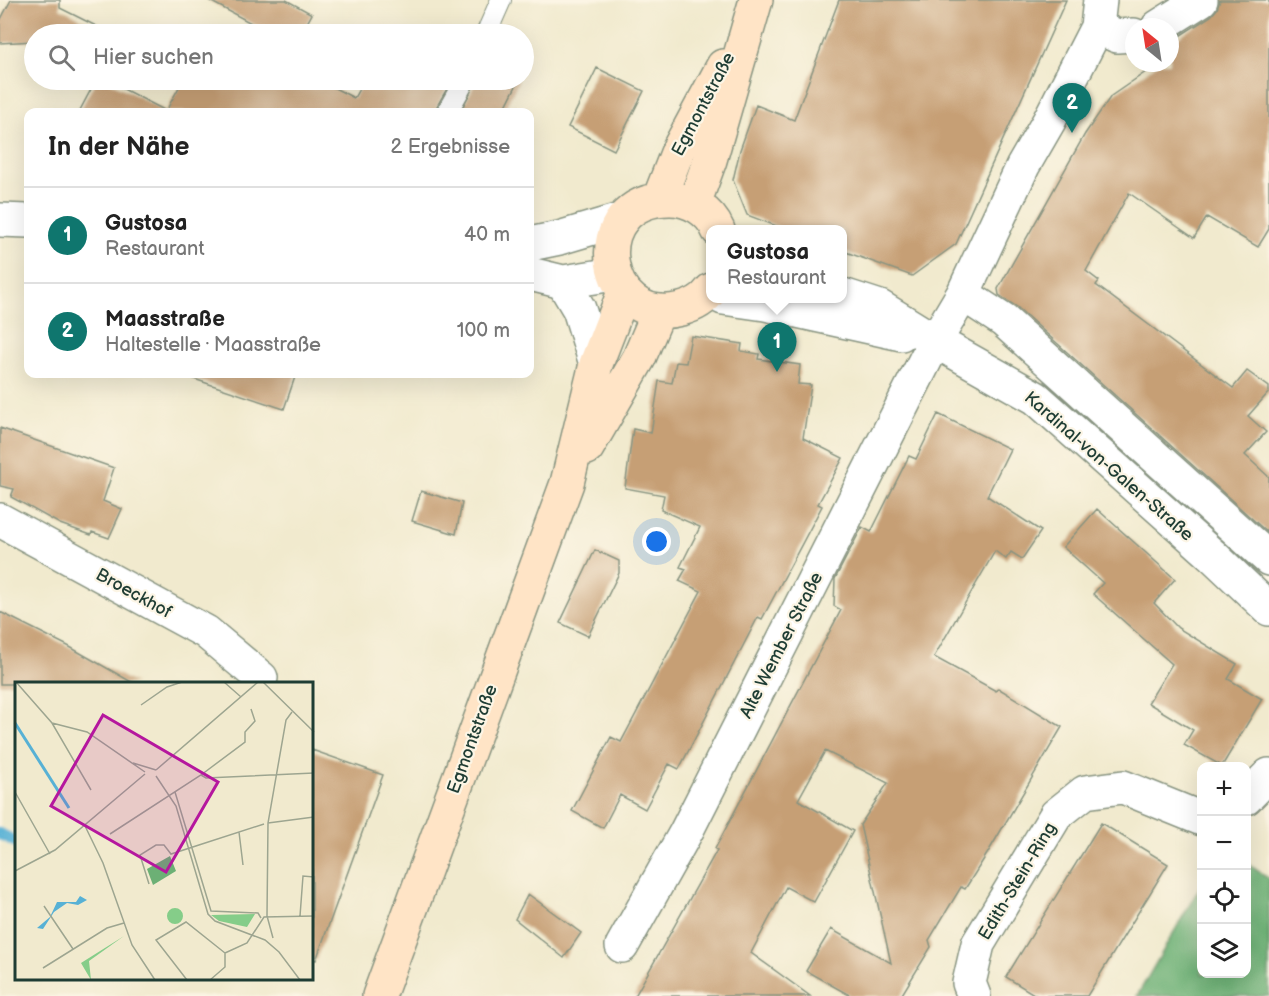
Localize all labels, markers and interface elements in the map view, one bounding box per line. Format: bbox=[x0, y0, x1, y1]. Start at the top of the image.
north arrow bbox=[1125, 18, 1179, 72]
search box bbox=[24, 24, 534, 90]
icon: search bbox=[45, 41, 78, 74]
text: Hier suchen bbox=[93, 44, 214, 71]
street label: Egmontstraße bbox=[667, 49, 740, 160]
pin: 2 bbox=[1052, 84, 1092, 133]
text: In der Nähe bbox=[48, 132, 190, 163]
text: 2 Ergebnisse bbox=[390, 135, 510, 159]
text: Gustosa bbox=[105, 210, 187, 237]
text: 1 bbox=[63, 223, 72, 247]
text: 40 m bbox=[464, 223, 510, 247]
popup bbox=[706, 225, 847, 303]
text: Restaurant bbox=[105, 237, 205, 261]
text: Gustosa bbox=[727, 239, 809, 266]
text: Restaurant bbox=[727, 266, 826, 290]
text: Maasstraße bbox=[105, 306, 225, 333]
text: 2 bbox=[62, 319, 73, 343]
text: 100 m bbox=[457, 319, 510, 343]
pin: 1 bbox=[758, 322, 796, 372]
text: Haltestelle · Maasstraße bbox=[105, 333, 321, 357]
street label: Kardinal-von-Galen-Straße bbox=[1020, 387, 1198, 546]
your location bbox=[642, 527, 671, 556]
street label: Broeckhof bbox=[92, 564, 176, 623]
street label: Alte Wember Straße bbox=[735, 568, 828, 722]
inset map bbox=[15, 682, 314, 981]
street label: Egmontstraße bbox=[443, 682, 502, 796]
map controls bbox=[1197, 762, 1251, 978]
button: + bbox=[1197, 762, 1251, 816]
button: − bbox=[1197, 816, 1251, 870]
street label: Edith-Stein-Ring bbox=[974, 819, 1061, 944]
button: locate bbox=[1197, 870, 1251, 924]
button: layers bbox=[1197, 924, 1251, 978]

